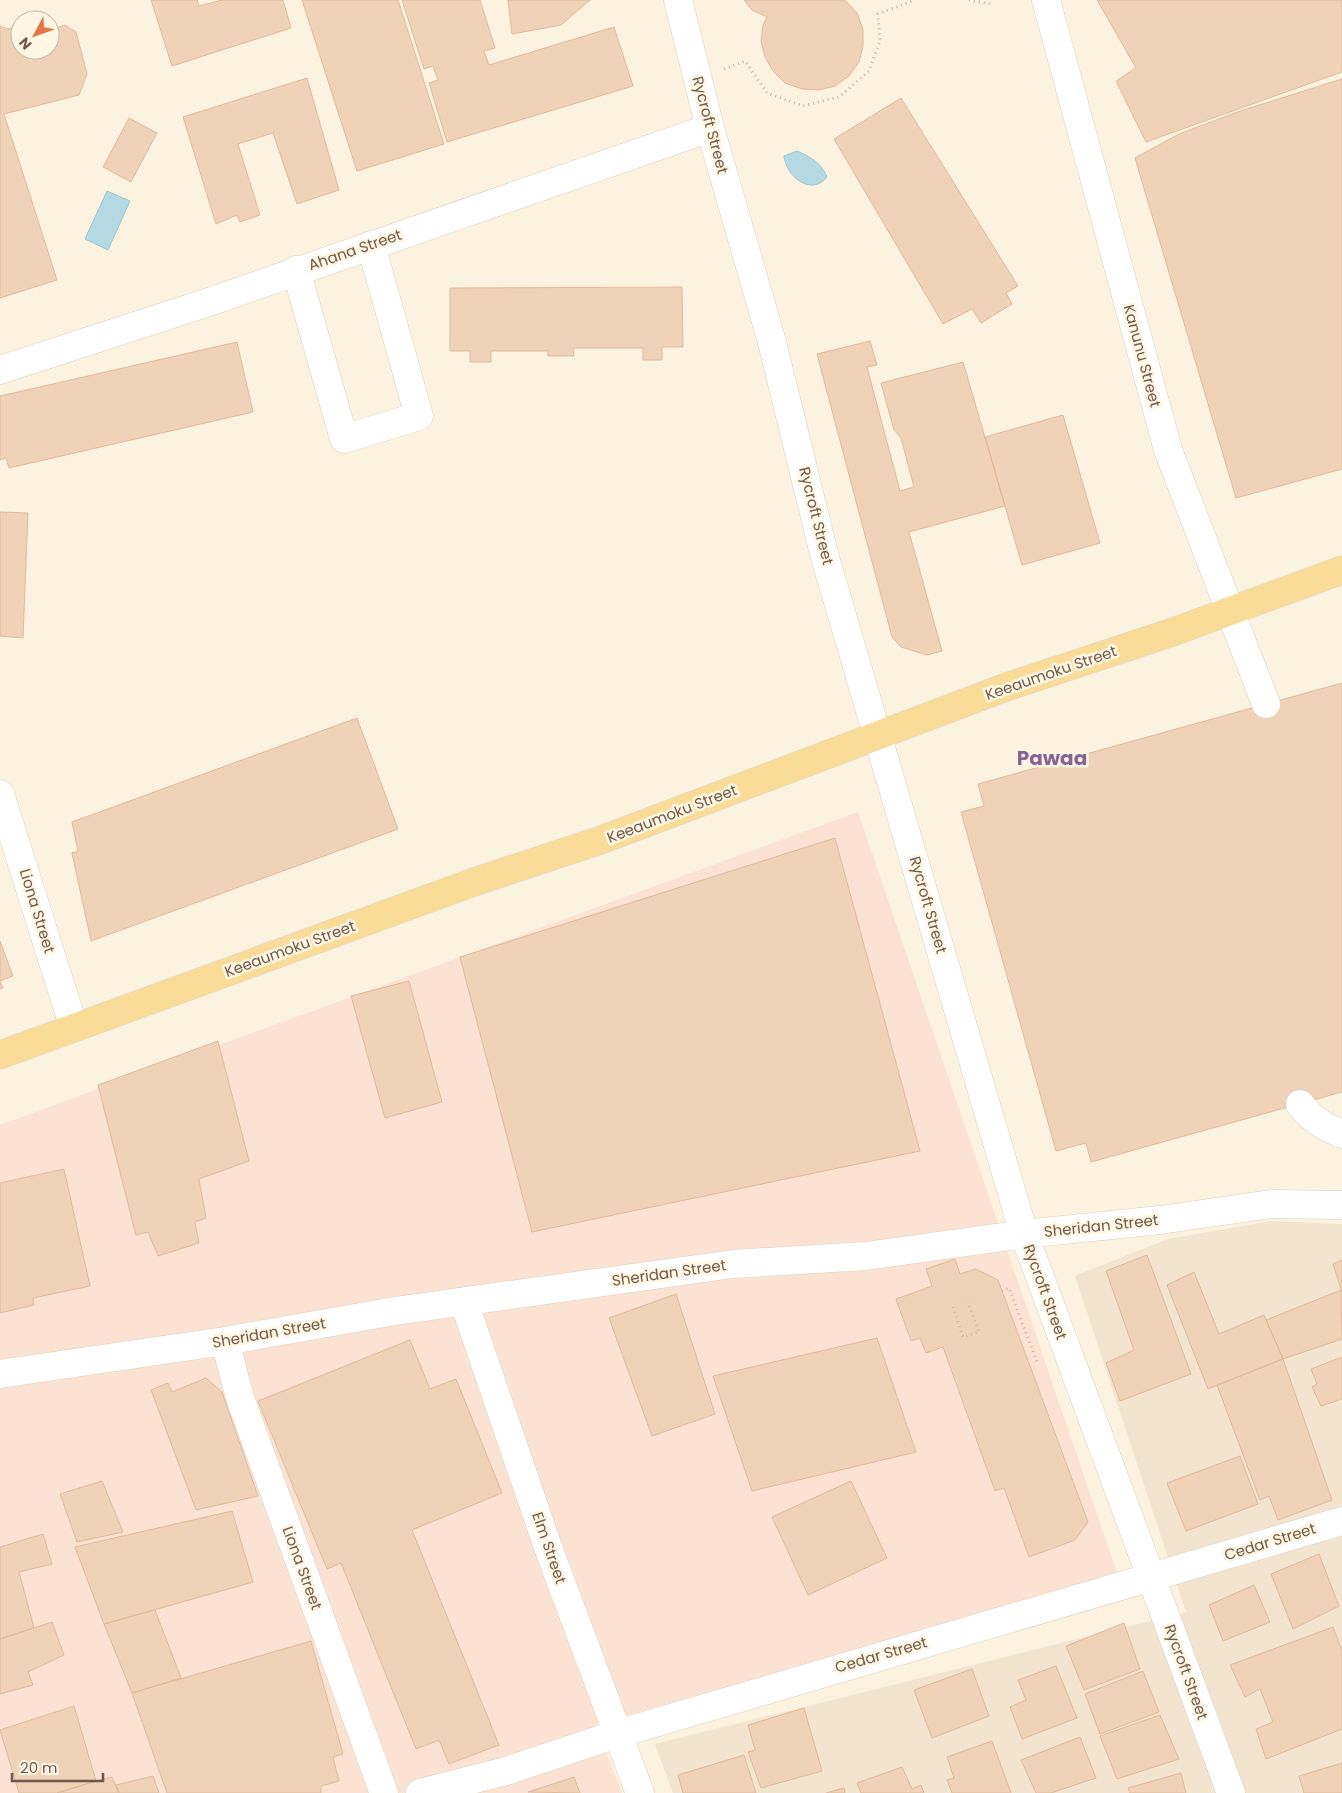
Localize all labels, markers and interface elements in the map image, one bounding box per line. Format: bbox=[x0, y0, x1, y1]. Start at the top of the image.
north arrow bbox=[10, 10, 60, 60]
text: N bbox=[14, 33, 36, 54]
street label: Rycroft Street bbox=[687, 74, 734, 176]
street label: Ahana Street bbox=[305, 224, 404, 275]
street label: Kanunu Street bbox=[1119, 302, 1166, 410]
street label: Rycroft Street bbox=[794, 465, 839, 567]
street label: Keeaumoku Street bbox=[982, 640, 1119, 705]
district label: Pawaa bbox=[1017, 744, 1087, 772]
street label: Keeaumoku Street bbox=[604, 779, 740, 848]
street label: Rycroft Street bbox=[905, 854, 952, 956]
street label: Liona Street bbox=[15, 866, 60, 956]
street label: Keeaumoku Street bbox=[222, 915, 358, 982]
street label: Sheridan Street bbox=[1043, 1209, 1159, 1242]
street label: Rycroft Street bbox=[1018, 1241, 1072, 1342]
street label: Sheridan Street bbox=[611, 1254, 727, 1291]
street label: Sheridan Street bbox=[211, 1312, 327, 1353]
street label: Elm Street bbox=[527, 1509, 572, 1587]
street label: Cedar Street bbox=[1222, 1518, 1318, 1565]
street label: Liona Street bbox=[278, 1523, 327, 1613]
street label: Rycroft Street bbox=[1159, 1621, 1213, 1722]
street label: Cedar Street bbox=[832, 1631, 929, 1678]
scale bar bbox=[12, 1750, 104, 1782]
text: 20 m bbox=[20, 1757, 58, 1778]

